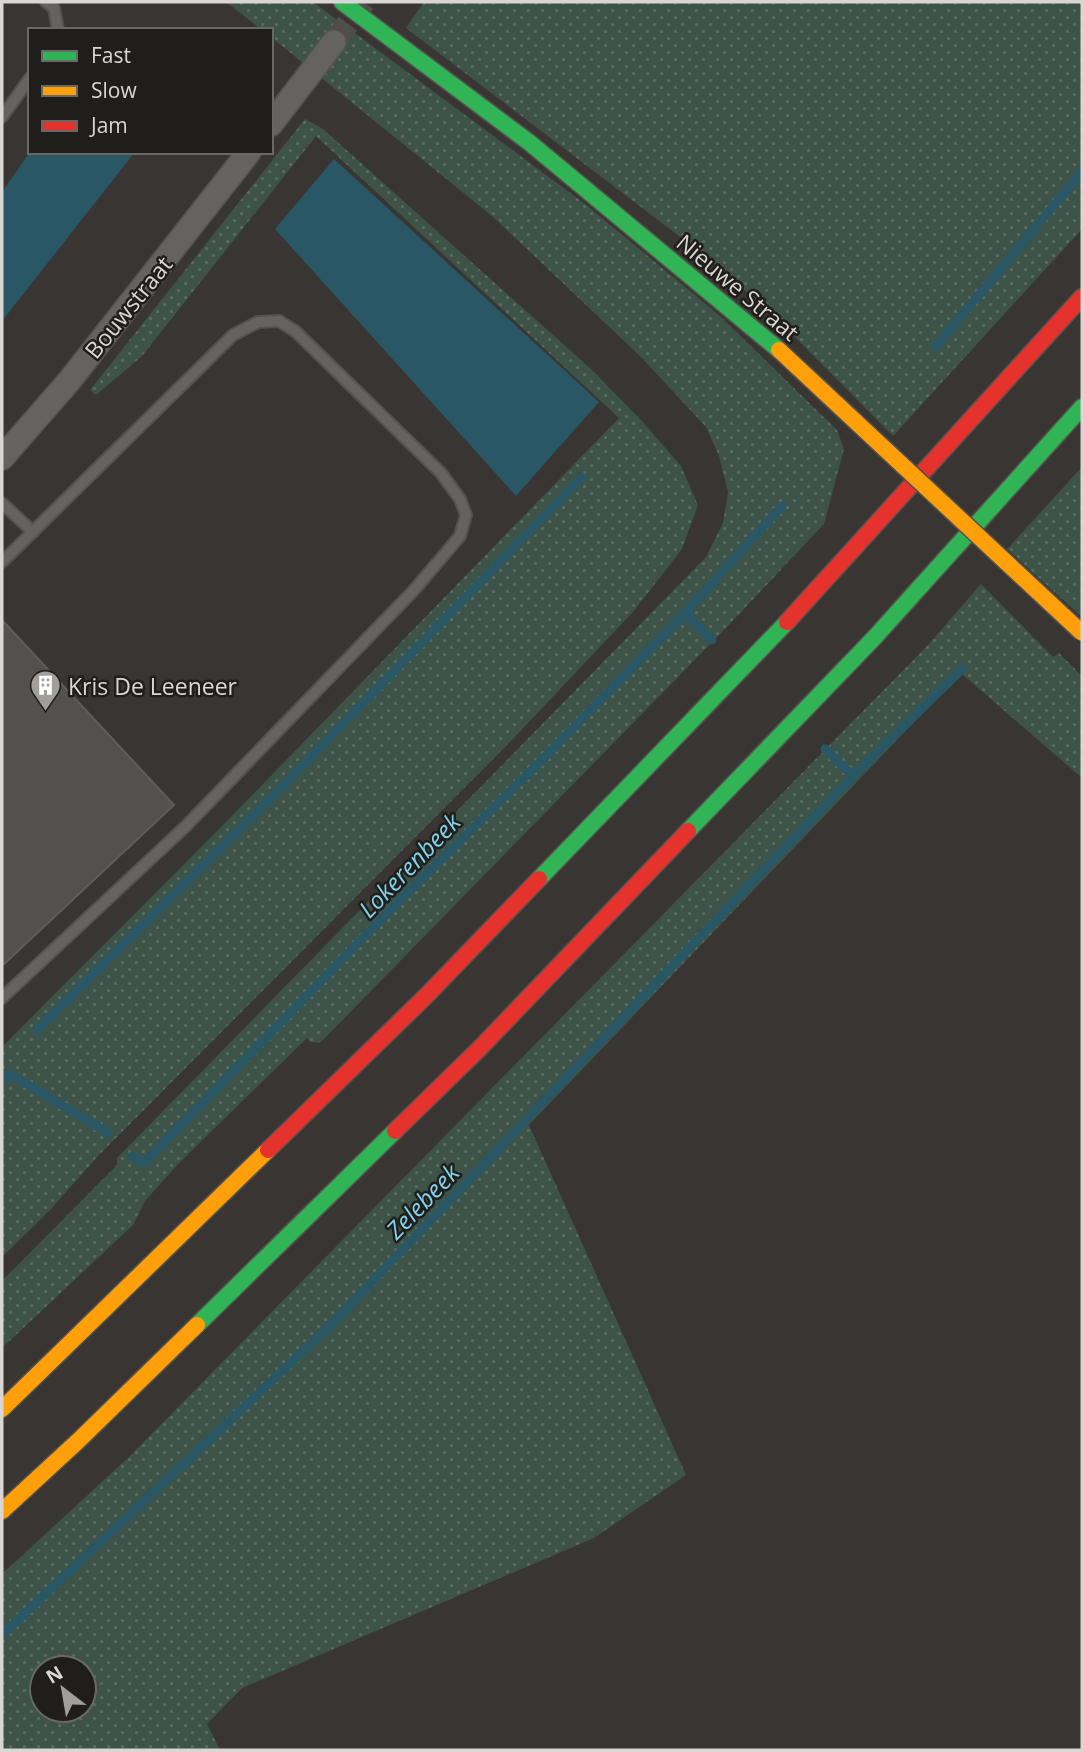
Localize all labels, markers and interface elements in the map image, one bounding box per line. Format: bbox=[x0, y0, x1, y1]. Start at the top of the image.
legend bbox=[28, 28, 273, 154]
text: Fast bbox=[91, 41, 131, 69]
text: Slow bbox=[91, 76, 137, 104]
text: Jam bbox=[89, 111, 128, 139]
street label: Nieuwe Straat bbox=[670, 226, 806, 348]
street label: Bouwstraat bbox=[77, 249, 179, 365]
building icon: Kris De Leeneer bbox=[28, 669, 62, 713]
place label: Kris De Leeneer bbox=[68, 670, 238, 702]
water label: Lokerenbeek bbox=[351, 805, 468, 924]
water label: Zelebeek bbox=[377, 1155, 467, 1246]
north arrow bbox=[28, 1654, 98, 1724]
text: N bbox=[41, 1659, 68, 1690]

